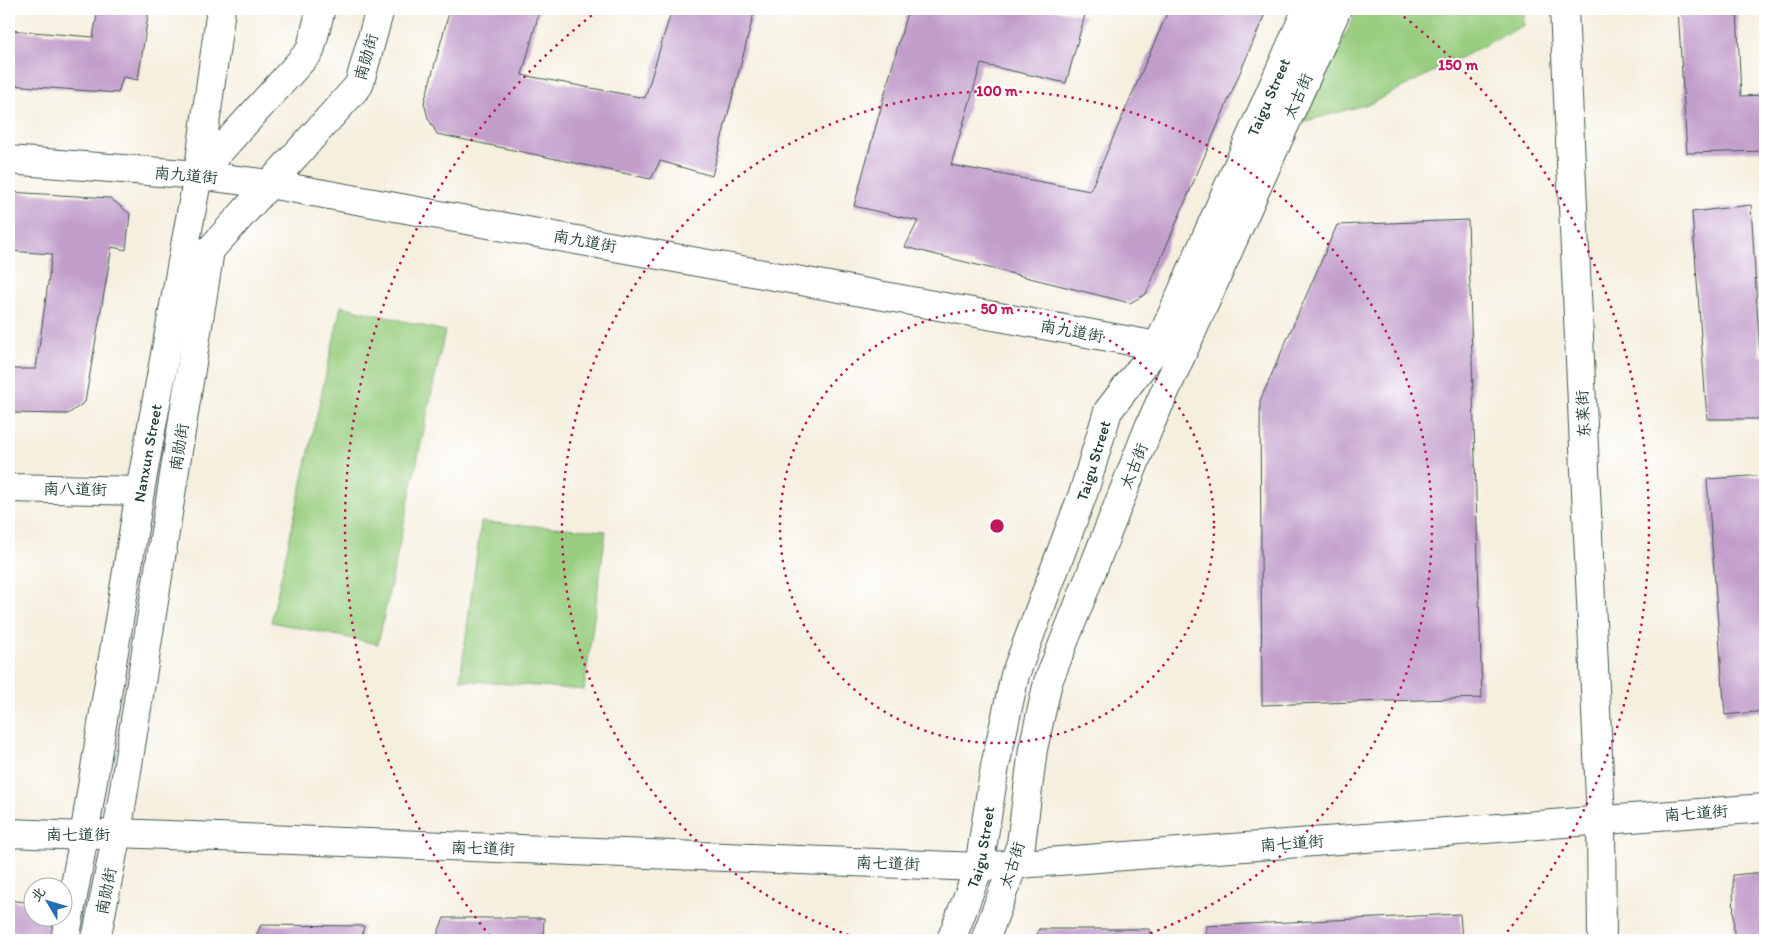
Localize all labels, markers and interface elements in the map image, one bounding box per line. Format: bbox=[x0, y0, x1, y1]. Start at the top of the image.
street label: 南勋街 bbox=[350, 31, 382, 83]
street label: Taigu Street bbox=[1243, 55, 1294, 139]
text: 150 m bbox=[1438, 56, 1478, 74]
street label: 太古街 bbox=[1280, 70, 1316, 122]
text: 100 m bbox=[976, 82, 1018, 100]
street label: 南九道街 bbox=[153, 163, 219, 187]
street label: 南九道街 bbox=[552, 226, 618, 256]
text: 50 m bbox=[980, 300, 1014, 318]
street label: 南九道街 bbox=[1039, 316, 1105, 346]
street label: 东莱街 bbox=[1572, 390, 1594, 438]
street label: Nanxun Street bbox=[129, 402, 165, 503]
street label: Taigu Street bbox=[1072, 418, 1114, 503]
street label: 南勋街 bbox=[166, 422, 192, 472]
street label: 太古街 bbox=[1116, 440, 1152, 492]
street label: 南八道街 bbox=[43, 479, 107, 499]
centre of rings bbox=[988, 517, 1006, 535]
street label: 南七道街 bbox=[1663, 801, 1729, 825]
street label: Taigu Street bbox=[962, 805, 998, 891]
street label: 南七道街 bbox=[46, 825, 110, 844]
street label: 南七道街 bbox=[1259, 831, 1325, 855]
street label: 南七道街 bbox=[451, 837, 515, 859]
street label: 太古街 bbox=[996, 839, 1028, 891]
street label: 南七道街 bbox=[856, 852, 920, 874]
street label: 南勋街 bbox=[92, 866, 120, 916]
north arrow bbox=[22, 876, 72, 926]
text: 北 bbox=[27, 884, 49, 905]

